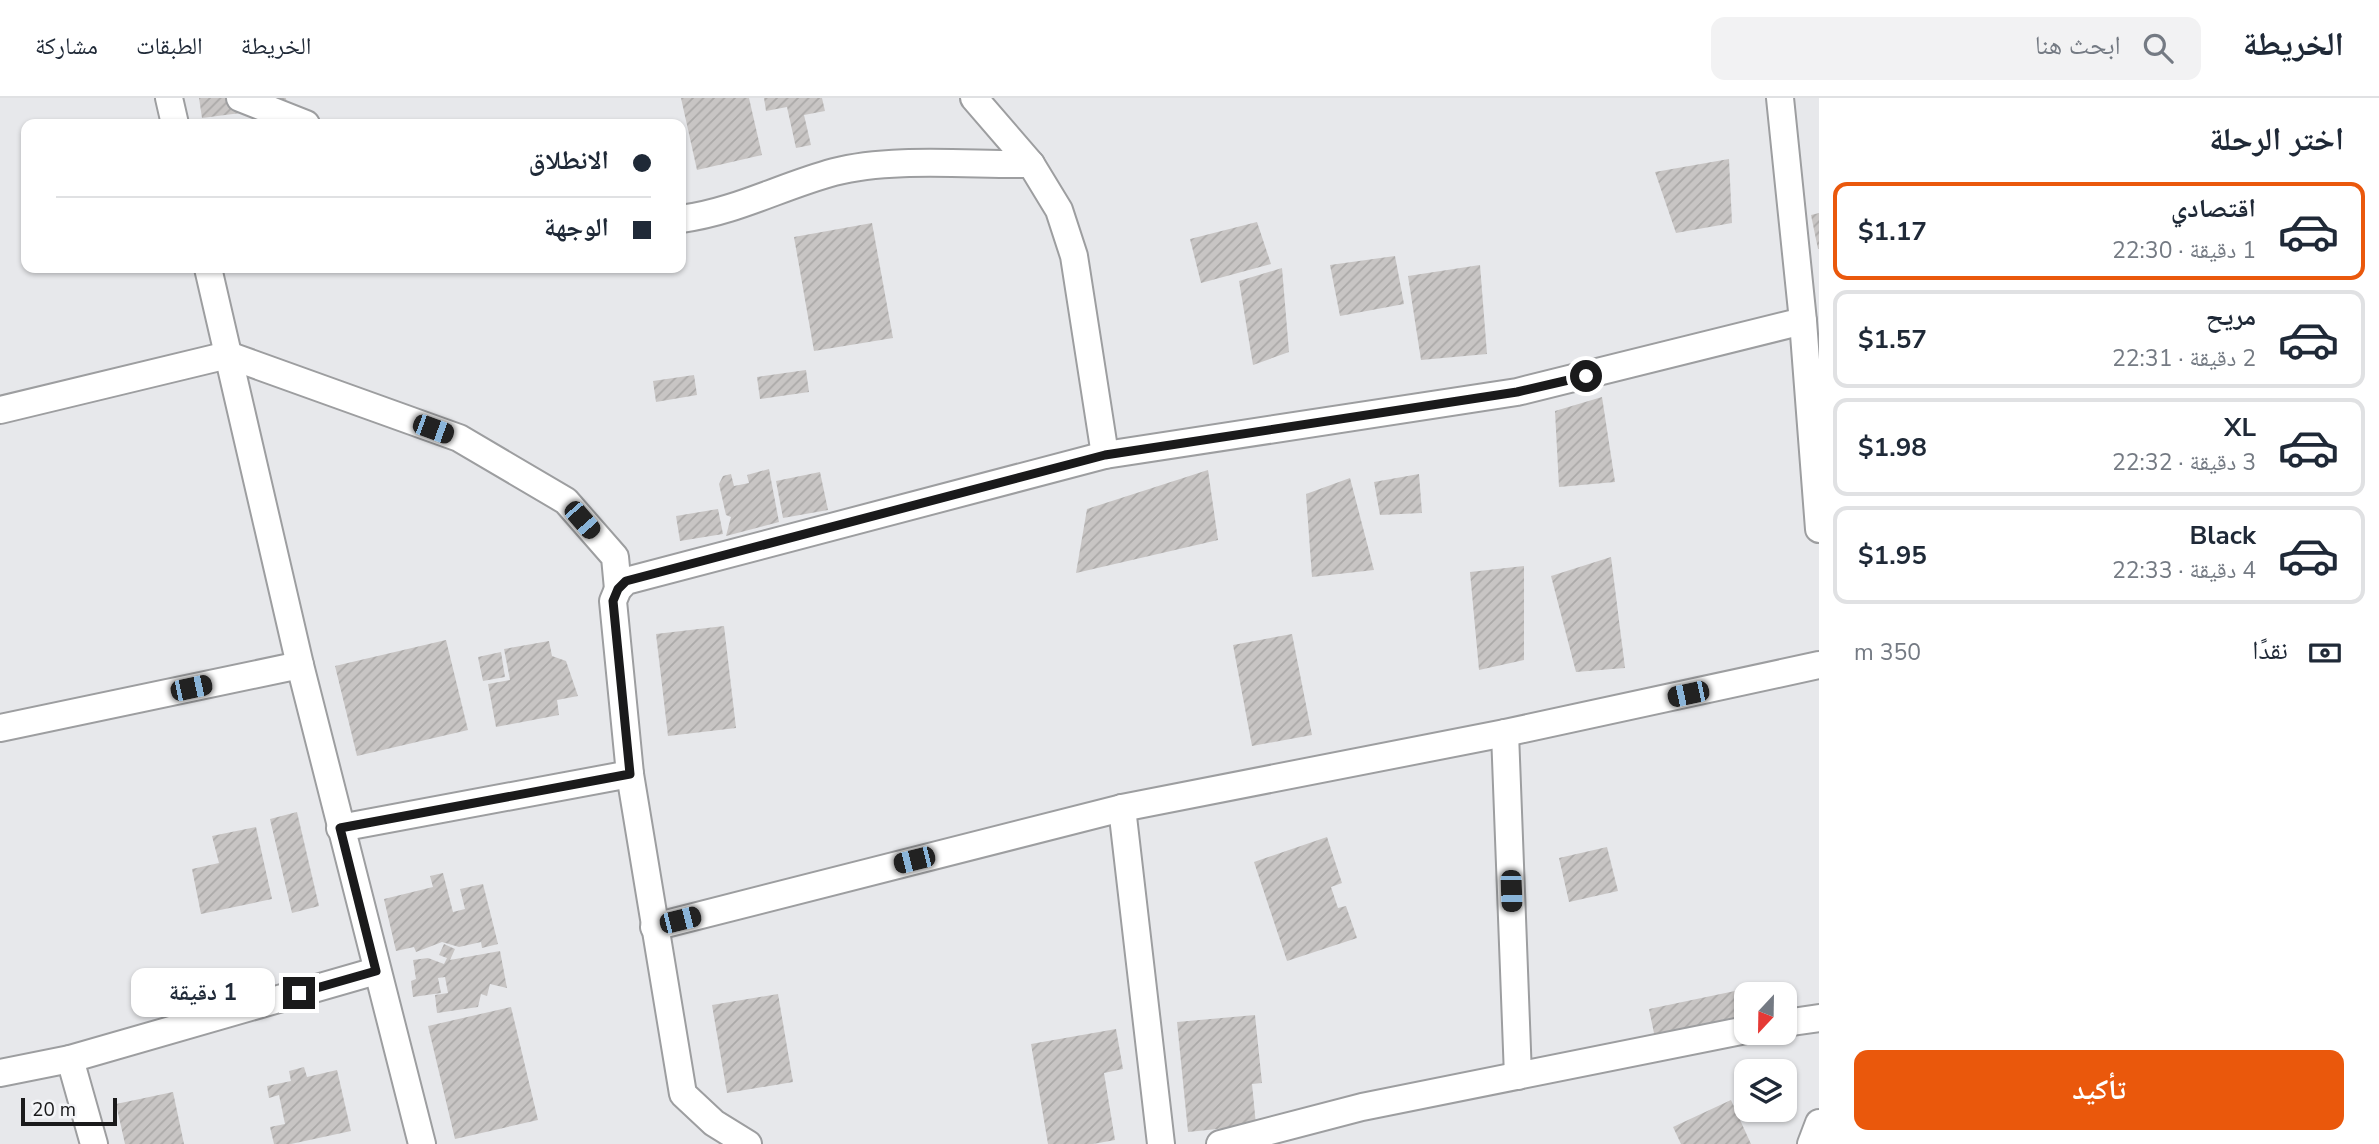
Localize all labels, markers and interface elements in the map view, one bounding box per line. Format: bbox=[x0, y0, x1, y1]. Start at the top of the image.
search box bbox=[1711, 17, 2201, 80]
text: الخريطة bbox=[2243, 22, 2344, 67]
text: ابحث هنا bbox=[2035, 28, 2121, 63]
icon: search bbox=[2139, 29, 2177, 67]
text: مشاركة bbox=[35, 30, 98, 62]
text: الطبقات bbox=[136, 30, 203, 62]
text: الخريطة bbox=[241, 30, 311, 62]
text: اختر الرحلة bbox=[2209, 118, 2344, 161]
text: الانطلاق bbox=[529, 143, 609, 178]
text: اقتصادي bbox=[2171, 191, 2256, 226]
icon: car bbox=[2277, 200, 2340, 263]
text: الوجهة bbox=[544, 210, 609, 245]
text: $1.17 bbox=[1858, 214, 1927, 249]
text: 1 دقيقة · 22:30 bbox=[2112, 235, 2256, 266]
text: مريح bbox=[2206, 299, 2256, 334]
icon: car bbox=[2277, 308, 2340, 371]
text: $1.57 bbox=[1858, 322, 1927, 357]
text: 2 دقيقة · 22:31 bbox=[2112, 343, 2256, 374]
route start bbox=[1570, 360, 1602, 392]
text: XL bbox=[2224, 410, 2256, 445]
car bbox=[410, 412, 457, 446]
icon: car bbox=[2277, 416, 2340, 479]
text: $1.98 bbox=[1858, 430, 1927, 465]
text: 3 دقيقة · 22:32 bbox=[2112, 447, 2256, 478]
car bbox=[561, 497, 604, 543]
text: Black bbox=[2189, 518, 2256, 553]
icon: car bbox=[2277, 524, 2340, 587]
text: $1.95 bbox=[1858, 538, 1927, 573]
text: 4 دقيقة · 22:33 bbox=[2112, 555, 2256, 586]
text: نقدًا bbox=[2252, 633, 2288, 668]
icon: cash bbox=[2306, 634, 2344, 672]
text: 350 m bbox=[1854, 637, 1921, 668]
car bbox=[169, 673, 214, 703]
car bbox=[1666, 679, 1711, 709]
car bbox=[892, 845, 937, 875]
car bbox=[1500, 870, 1523, 912]
car bbox=[658, 905, 703, 935]
callout: 1 دقيقة bbox=[131, 968, 274, 1018]
text: 1 دقيقة bbox=[169, 977, 237, 1008]
route end bbox=[283, 977, 315, 1009]
north arrow bbox=[1734, 982, 1797, 1045]
map controls bbox=[1734, 982, 1797, 1122]
button: تأكيد bbox=[1854, 1050, 2344, 1130]
button: layers bbox=[1734, 1059, 1797, 1122]
scale bar bbox=[21, 1095, 117, 1127]
text: 20 m bbox=[32, 1097, 76, 1123]

